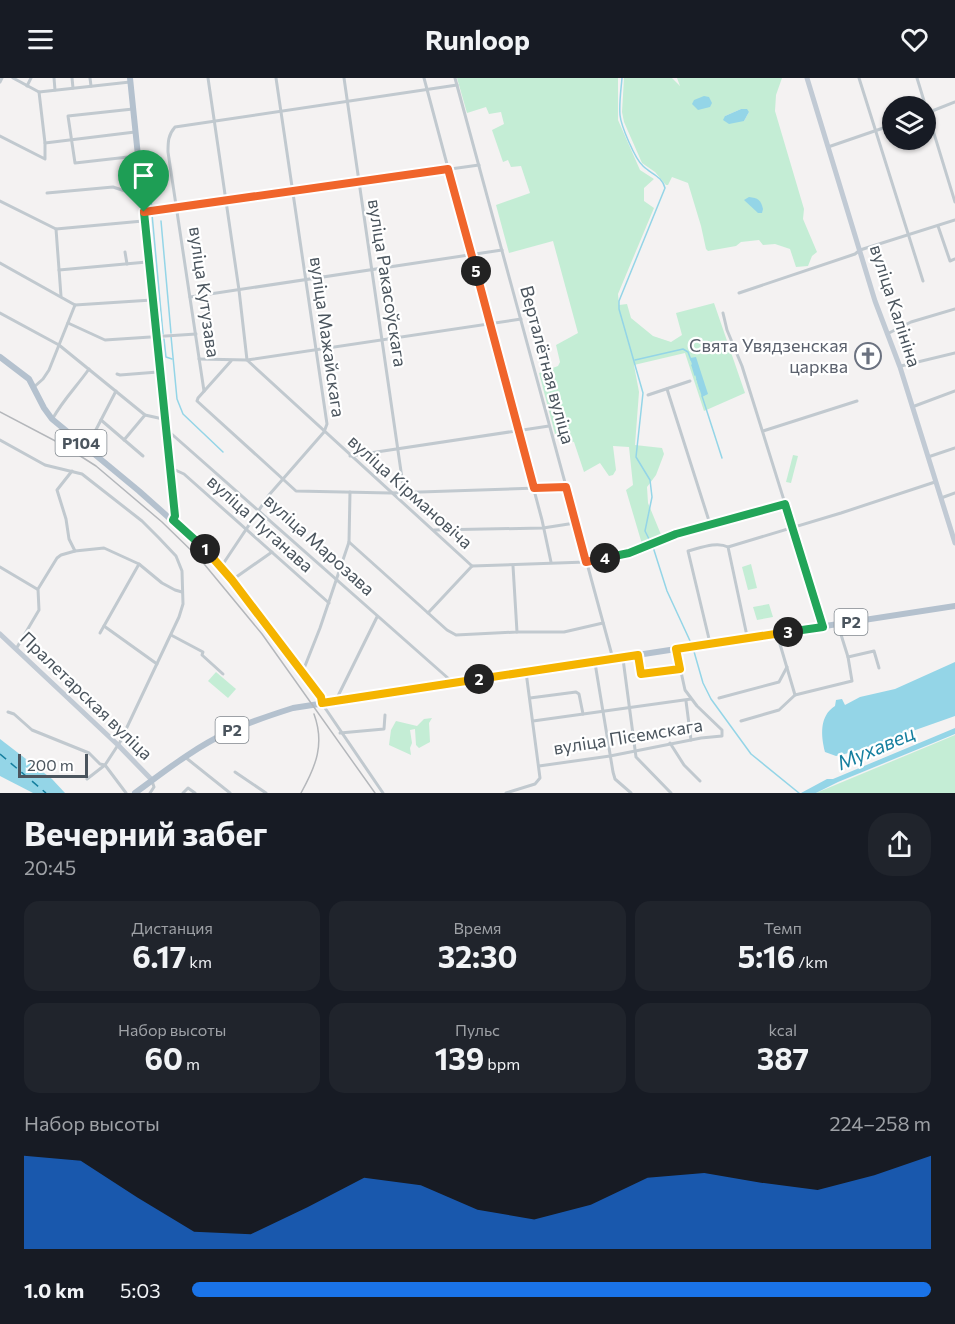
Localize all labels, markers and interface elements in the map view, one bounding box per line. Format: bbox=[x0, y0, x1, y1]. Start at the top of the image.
icon: menu bbox=[24, 23, 57, 56]
text: Runloop bbox=[425, 23, 530, 56]
icon: heart bbox=[898, 23, 931, 56]
map controls bbox=[882, 96, 936, 150]
button: layers bbox=[882, 96, 936, 150]
pin bbox=[118, 150, 169, 212]
icon: arrive bbox=[127, 159, 160, 192]
street label: вуліца Ракасоўскага bbox=[364, 197, 412, 368]
street label: вуліца Кутузава bbox=[185, 225, 225, 359]
street label: вуліца Калініна bbox=[866, 242, 926, 370]
street label: вуліца Мажайскага bbox=[306, 255, 350, 419]
pin: 5 bbox=[461, 256, 491, 286]
text: 5 bbox=[471, 261, 481, 280]
street label: Верталётная вуліца bbox=[516, 283, 580, 446]
place label: Свята Увядзенская царква bbox=[689, 334, 848, 377]
church icon: Свята Увядзенская царква bbox=[853, 341, 883, 371]
road number: Р104 bbox=[56, 430, 106, 456]
street label: вуліца Кірмановіча bbox=[344, 430, 477, 553]
street label: вуліца Пуганава bbox=[203, 470, 318, 577]
street label: вуліца Марозава bbox=[260, 489, 379, 600]
pin: 1 bbox=[190, 534, 220, 564]
text: 1 bbox=[201, 539, 209, 558]
pin: 4 bbox=[590, 543, 620, 573]
text: 4 bbox=[600, 548, 610, 567]
road number: Р2 bbox=[834, 609, 868, 635]
pin: 3 bbox=[773, 617, 803, 647]
text: 3 bbox=[783, 622, 793, 641]
street label: Пралетарская вуліца bbox=[16, 626, 157, 764]
pin: 2 bbox=[464, 664, 494, 694]
text: 2 bbox=[474, 669, 484, 688]
street label: вуліца Пісемскага bbox=[552, 713, 704, 759]
road number: Р2 bbox=[216, 717, 248, 743]
water label: Мухавец bbox=[833, 720, 918, 774]
scale bar bbox=[18, 751, 88, 778]
text: 200 m bbox=[27, 755, 74, 774]
text: Вечерний забег bbox=[24, 812, 267, 853]
button: share bbox=[868, 813, 931, 876]
text: 20:45 bbox=[24, 855, 76, 879]
text: Дистанция bbox=[131, 918, 213, 937]
text: Время bbox=[454, 918, 501, 937]
text: Темп bbox=[764, 918, 802, 937]
text: 6.17 bbox=[132, 937, 186, 974]
text: 32:30 bbox=[438, 937, 517, 974]
text: 5:16 bbox=[738, 937, 795, 974]
text: km bbox=[186, 952, 212, 971]
text: /km bbox=[795, 952, 828, 971]
text: Набор высоты bbox=[118, 1020, 226, 1039]
text: Пульс bbox=[455, 1020, 500, 1039]
text: kcal bbox=[769, 1020, 797, 1039]
text: 60 bbox=[144, 1039, 183, 1076]
text: 139 bbox=[435, 1039, 484, 1076]
text: 387 bbox=[757, 1039, 809, 1076]
text: m bbox=[183, 1054, 200, 1073]
text: bpm bbox=[484, 1054, 520, 1073]
text: Набор высоты bbox=[24, 1111, 160, 1135]
text: 224–258 m bbox=[829, 1111, 931, 1135]
text: 1.0 km bbox=[24, 1278, 84, 1302]
text: 5:03 bbox=[120, 1278, 161, 1302]

